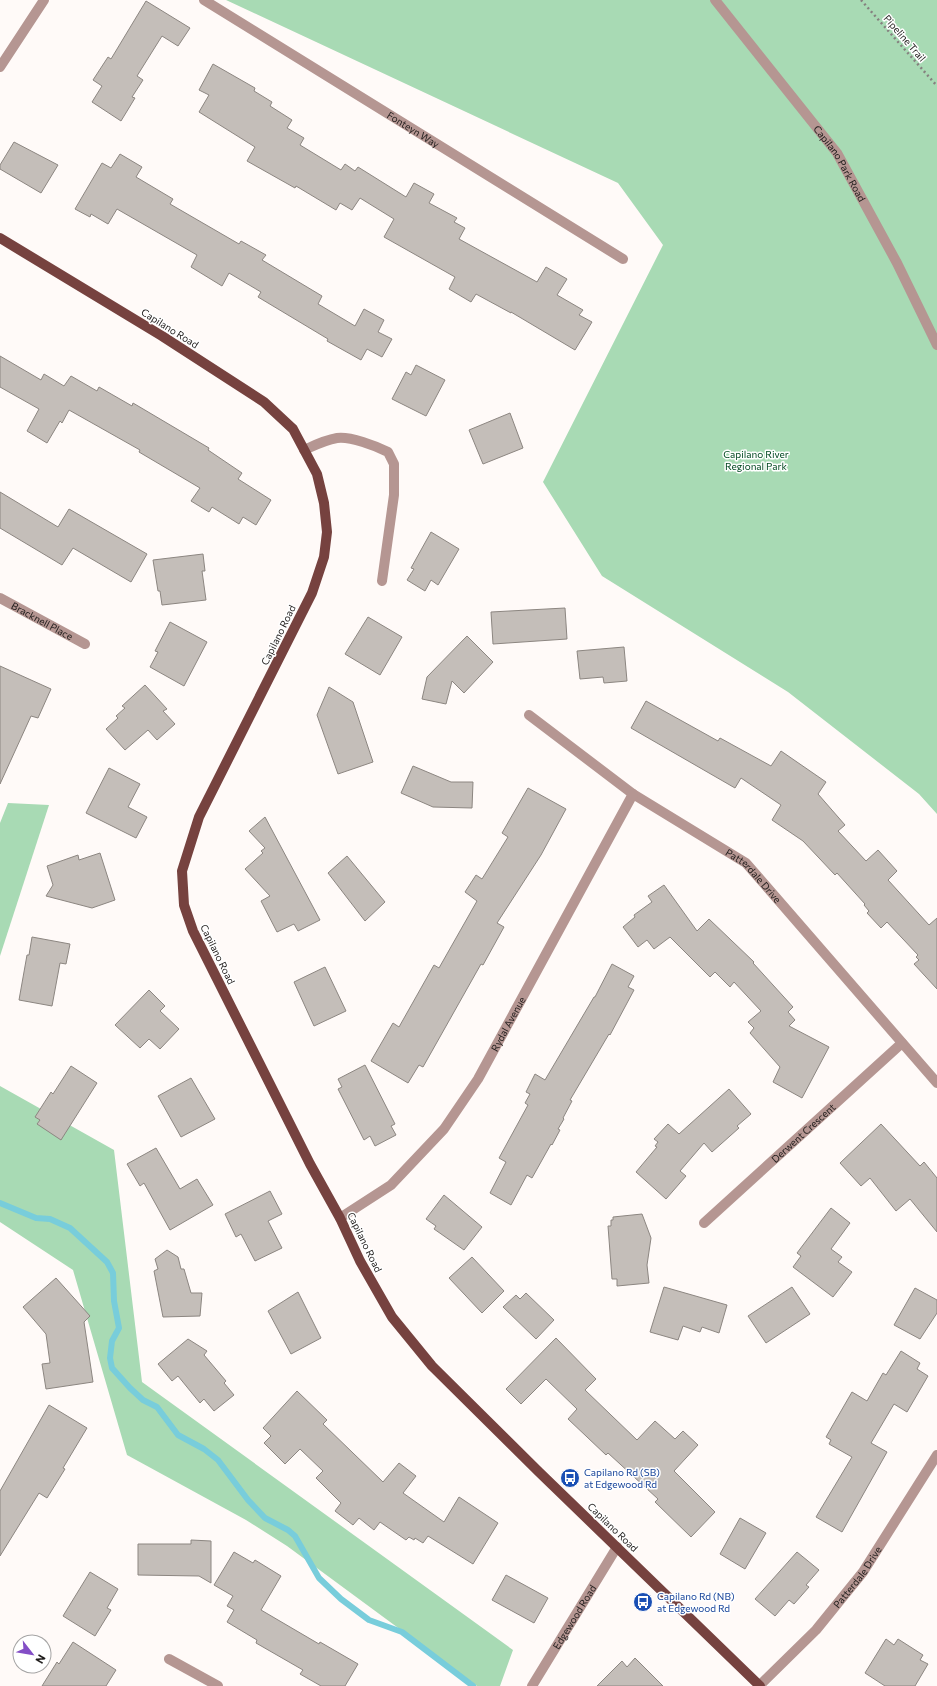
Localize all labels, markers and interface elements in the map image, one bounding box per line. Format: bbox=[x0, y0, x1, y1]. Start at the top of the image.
street label: Pipeline Trail bbox=[881, 12, 929, 64]
street label: Fonteyn Way bbox=[385, 109, 442, 150]
street label: Capilano Park Road bbox=[811, 123, 868, 204]
street label: Capilano Road bbox=[139, 306, 201, 351]
park label: Capilano River Regional Park bbox=[723, 448, 789, 472]
street label: Bracknell Place bbox=[9, 599, 75, 642]
street label: Capilano Road bbox=[258, 603, 298, 667]
street label: Patterdale Drive bbox=[723, 846, 784, 905]
street label: Capilano Road bbox=[198, 922, 238, 986]
street label: Rydal Avenue bbox=[488, 994, 528, 1053]
street label: Derwent Crescent bbox=[769, 1101, 838, 1165]
street label: Capilano Road bbox=[345, 1210, 385, 1274]
place label: Capilano Rd (SB) at Edgewood Rd bbox=[584, 1466, 660, 1490]
bus stop icon: Capilano Rd (SB) at Edgewood Rd bbox=[559, 1467, 581, 1489]
street label: Capilano Road bbox=[585, 1500, 641, 1554]
street label: Patterdale Drive bbox=[830, 1544, 884, 1610]
street label: Edgewood Road bbox=[550, 1582, 599, 1651]
place label: Capilano Rd (NB) at Edgewood Rd bbox=[657, 1590, 735, 1614]
bus stop icon: Capilano Rd (NB) at Edgewood Rd bbox=[632, 1591, 654, 1613]
north arrow bbox=[12, 1634, 52, 1674]
text: N bbox=[33, 1653, 49, 1666]

